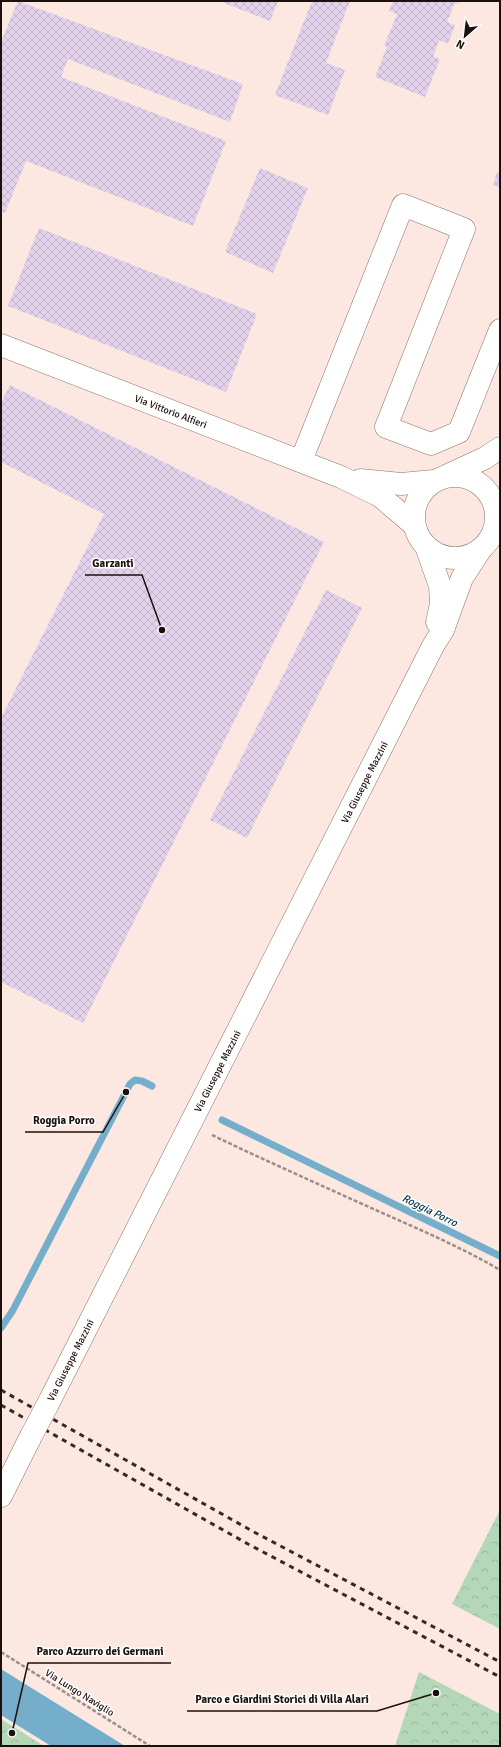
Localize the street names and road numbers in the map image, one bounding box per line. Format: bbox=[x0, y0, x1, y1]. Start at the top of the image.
street label: Via Vittorio Alfieri bbox=[133, 393, 208, 431]
street label: Via Giuseppe Mazzini bbox=[339, 739, 391, 825]
street label: Via Giuseppe Mazzini bbox=[192, 1028, 244, 1114]
street label: Via Giuseppe Mazzini bbox=[45, 1317, 97, 1403]
street label: Via Lungo Naviglio bbox=[43, 1667, 116, 1719]

